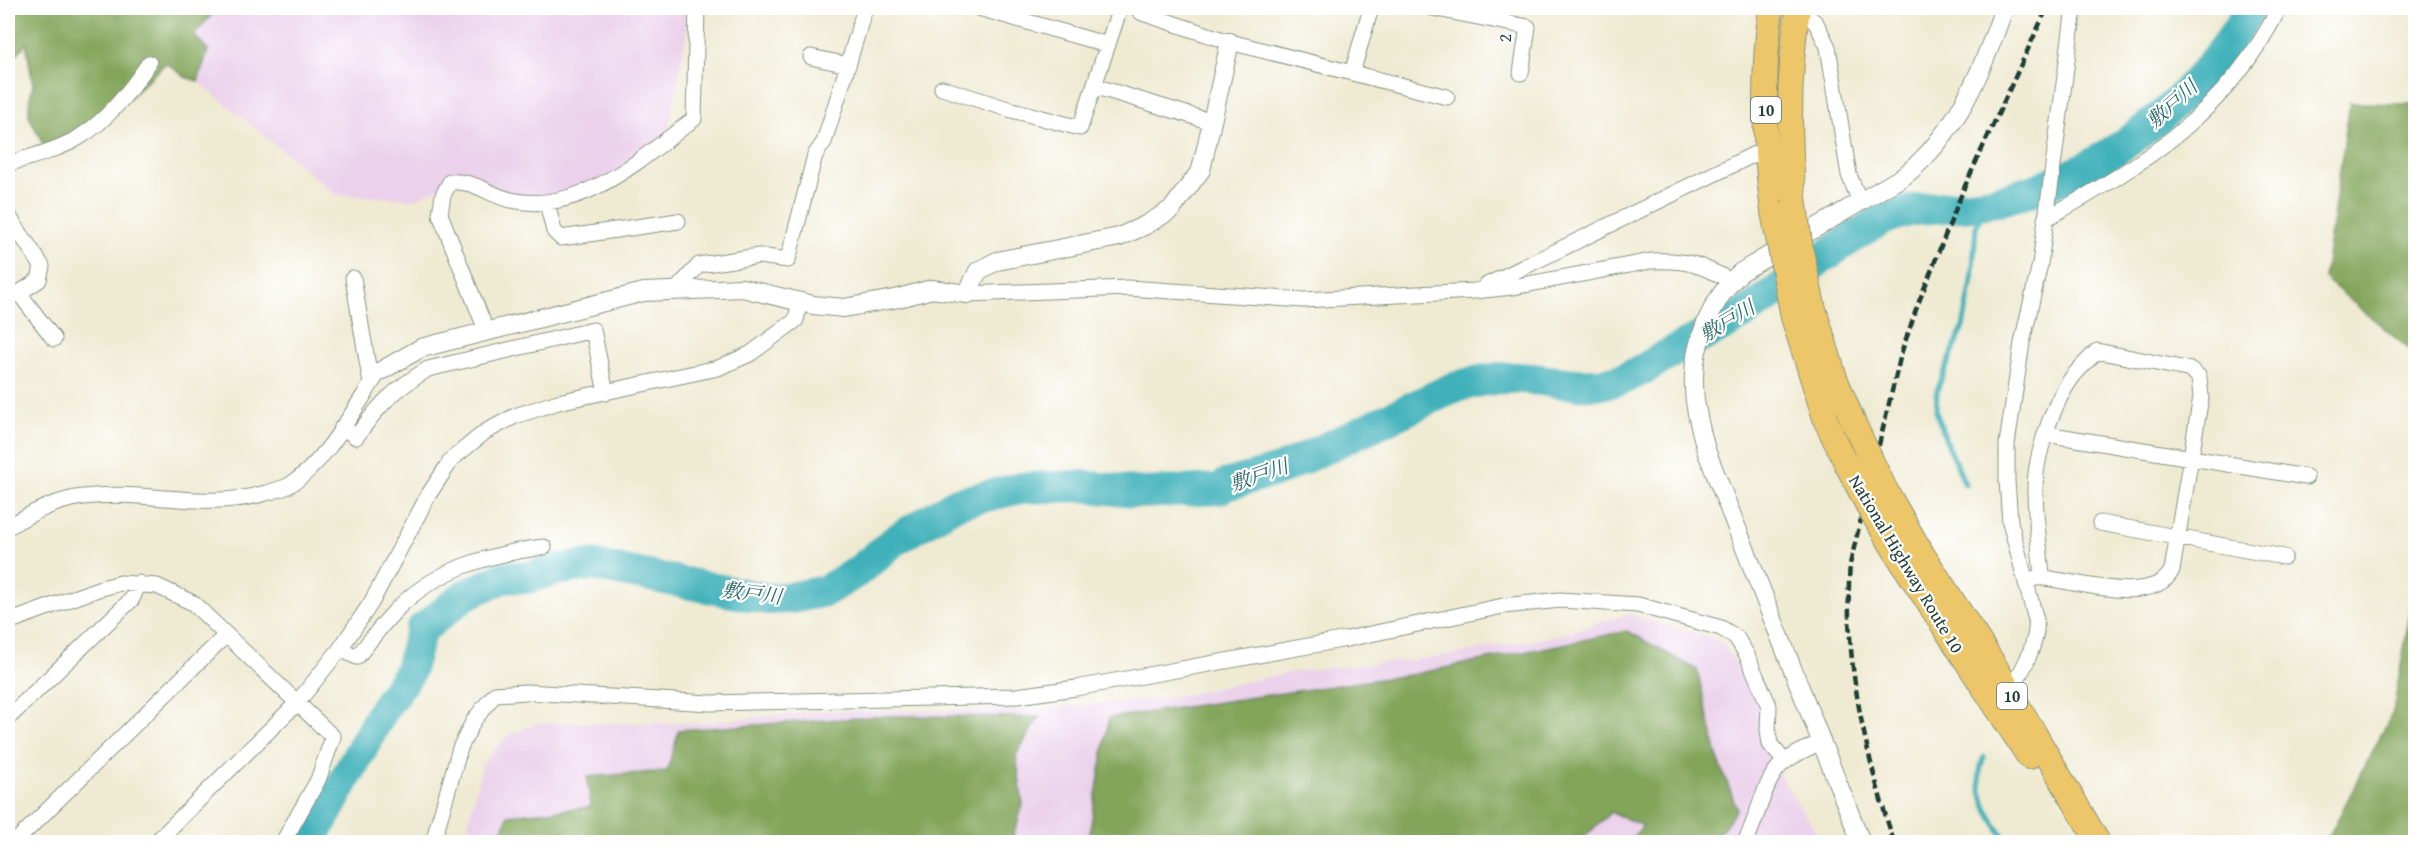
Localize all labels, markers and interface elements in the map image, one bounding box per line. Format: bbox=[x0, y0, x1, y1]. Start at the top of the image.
street label: 2 bbox=[1491, 33, 1518, 43]
water label: 敷戸川 bbox=[2140, 71, 2205, 134]
road number: 10 bbox=[1751, 97, 1781, 123]
water label: 敷戸川 bbox=[1694, 292, 1762, 348]
water label: 敷戸川 bbox=[1226, 450, 1294, 498]
street label: National Highway Route 10 bbox=[1842, 469, 1971, 658]
water label: 敷戸川 bbox=[721, 574, 786, 611]
road number: 10 bbox=[1997, 683, 2027, 709]

